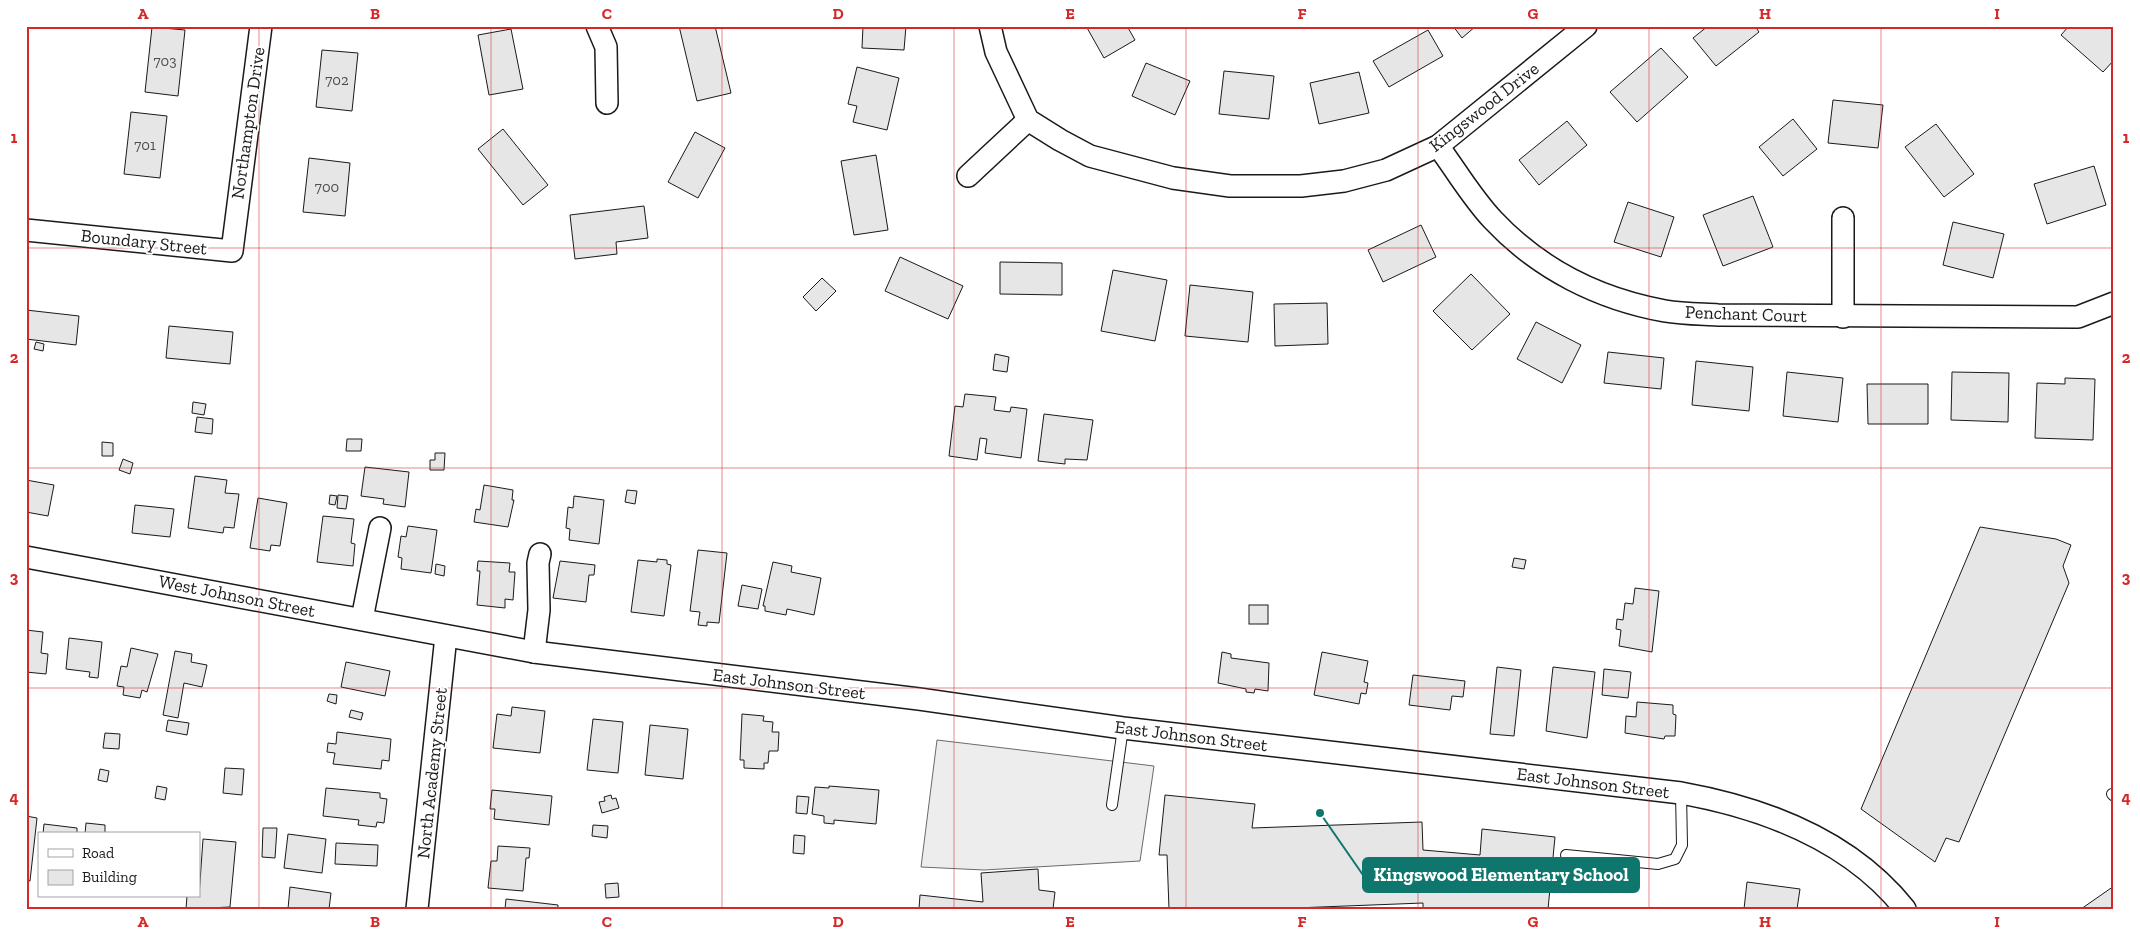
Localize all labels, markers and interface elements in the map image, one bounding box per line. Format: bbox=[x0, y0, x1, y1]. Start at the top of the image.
text: A bbox=[138, 4, 149, 23]
text: B bbox=[370, 4, 380, 23]
text: C bbox=[602, 4, 612, 23]
text: D bbox=[832, 4, 844, 23]
text: E bbox=[1065, 4, 1075, 23]
text: F bbox=[1297, 4, 1307, 23]
text: G bbox=[1528, 4, 1539, 23]
text: H bbox=[1759, 4, 1771, 23]
text: I bbox=[1994, 4, 2000, 23]
street label: Northampton Drive bbox=[226, 46, 270, 200]
house number: 703 bbox=[153, 52, 177, 70]
street label: Kingswood Drive bbox=[1425, 57, 1543, 157]
house number: 702 bbox=[325, 71, 349, 89]
text: 1 bbox=[11, 128, 18, 147]
text: 1 bbox=[2123, 128, 2130, 147]
house number: 701 bbox=[134, 136, 156, 154]
house number: 700 bbox=[315, 178, 339, 196]
street label: Boundary Street bbox=[80, 224, 209, 260]
street label: Penchant Court bbox=[1685, 301, 1808, 327]
text: 2 bbox=[10, 348, 19, 367]
text: 2 bbox=[2122, 348, 2131, 367]
text: 3 bbox=[10, 568, 19, 587]
text: 3 bbox=[2122, 568, 2131, 587]
street label: West Johnson Street bbox=[157, 570, 317, 622]
street label: East Johnson Street bbox=[711, 664, 867, 704]
street label: North Academy Street bbox=[412, 686, 452, 860]
street label: East Johnson Street bbox=[1113, 716, 1269, 756]
street label: East Johnson Street bbox=[1515, 763, 1671, 803]
text: 4 bbox=[9, 788, 19, 807]
text: 4 bbox=[2121, 788, 2131, 807]
legend bbox=[38, 832, 200, 898]
text: Road bbox=[82, 844, 115, 862]
callout: Kingswood Elementary School bbox=[1363, 858, 1639, 892]
text: Kingswood Elementary School bbox=[1373, 863, 1629, 886]
text: Building bbox=[82, 868, 137, 886]
text: A bbox=[138, 912, 149, 931]
text: B bbox=[370, 912, 380, 931]
text: C bbox=[602, 912, 612, 931]
text: D bbox=[832, 912, 844, 931]
text: E bbox=[1065, 912, 1075, 931]
text: F bbox=[1297, 912, 1307, 931]
text: G bbox=[1528, 912, 1539, 931]
text: H bbox=[1759, 912, 1771, 931]
text: I bbox=[1994, 912, 2000, 931]

